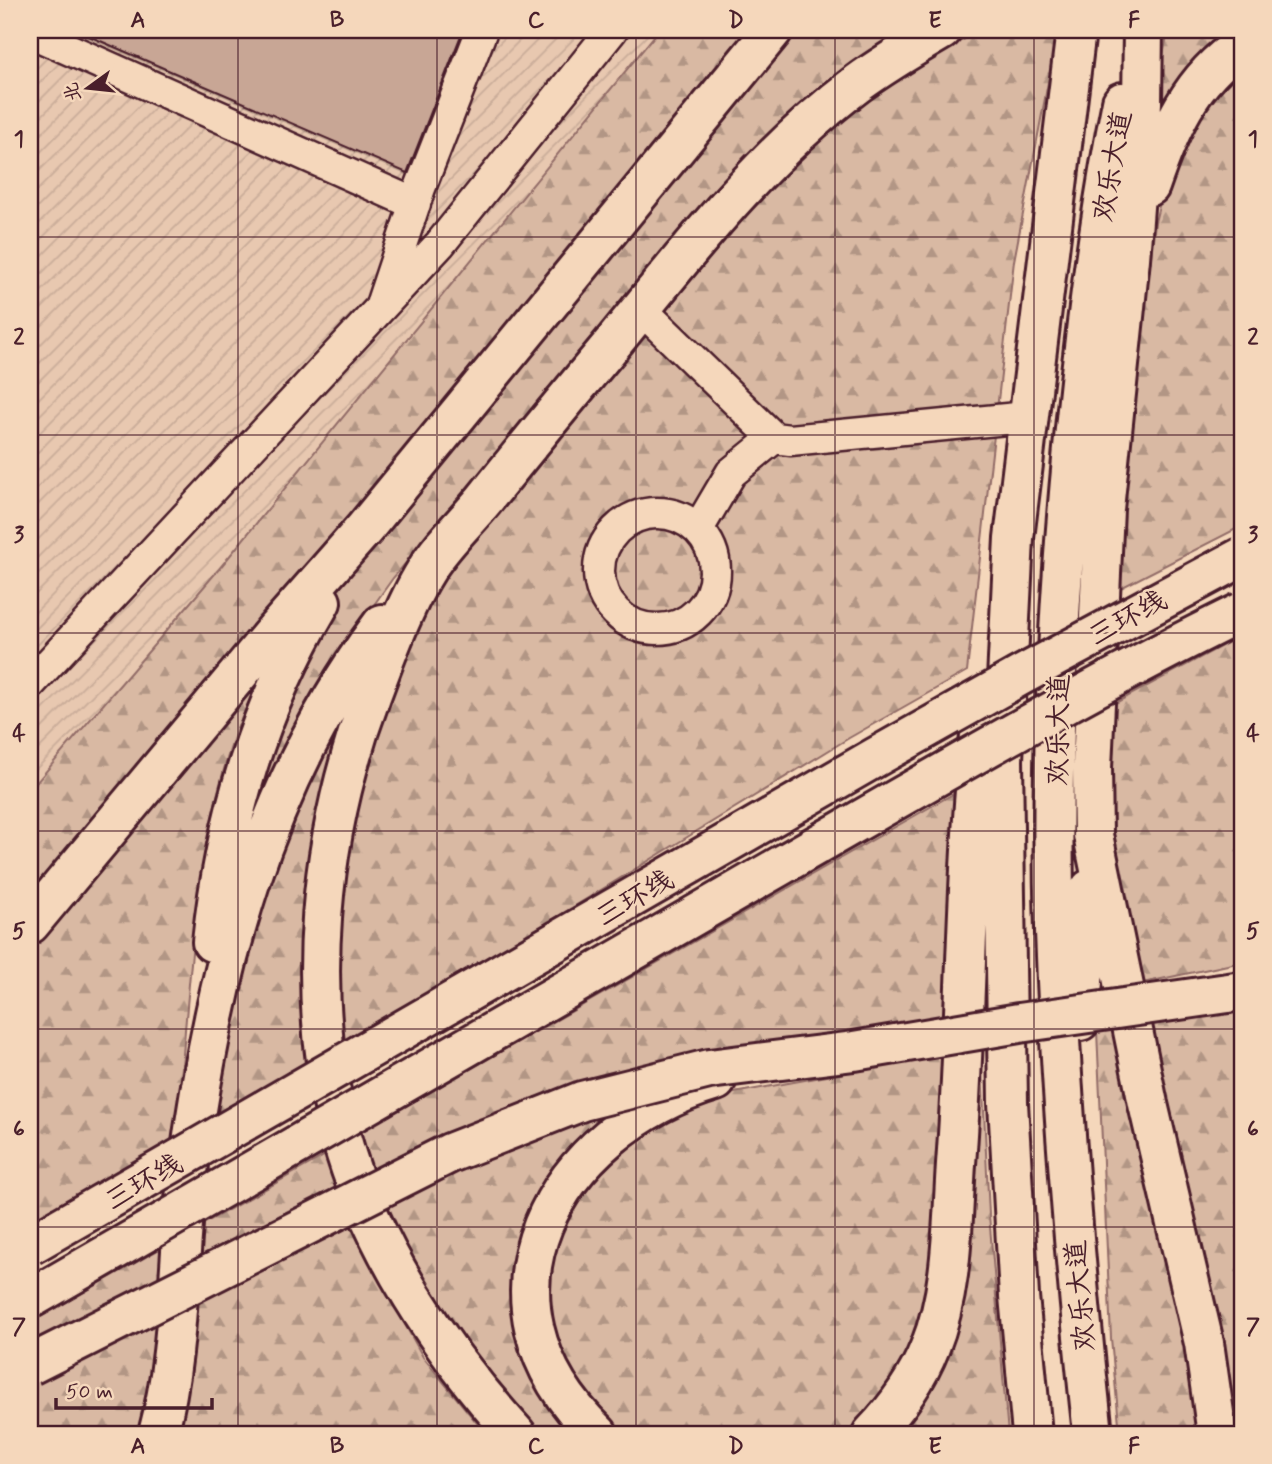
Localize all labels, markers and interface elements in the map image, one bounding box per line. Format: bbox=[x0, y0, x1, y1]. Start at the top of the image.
text: A bbox=[130, 6, 146, 36]
text: B bbox=[330, 6, 345, 36]
text: C bbox=[528, 6, 545, 36]
text: D bbox=[728, 6, 744, 36]
text: E bbox=[928, 6, 942, 36]
text: F bbox=[1128, 6, 1140, 36]
north arrow bbox=[52, 52, 122, 122]
text: 北 bbox=[58, 80, 88, 104]
street label: 欢乐大道 bbox=[1086, 108, 1141, 225]
text: 1 bbox=[14, 125, 24, 155]
text: 1 bbox=[1248, 125, 1258, 155]
text: 2 bbox=[13, 323, 25, 353]
text: 2 bbox=[1247, 323, 1259, 353]
text: 3 bbox=[14, 521, 25, 551]
text: 3 bbox=[1248, 521, 1259, 551]
street label: 三环线 bbox=[1083, 583, 1174, 656]
street label: 欢乐大道 bbox=[1040, 674, 1079, 786]
text: 4 bbox=[12, 719, 26, 749]
text: 4 bbox=[1246, 719, 1260, 749]
street label: 三环线 bbox=[590, 862, 681, 936]
text: 5 bbox=[12, 917, 26, 947]
text: 5 bbox=[1246, 917, 1260, 947]
text: 6 bbox=[13, 1115, 25, 1145]
text: 6 bbox=[1247, 1115, 1259, 1145]
street label: 三环线 bbox=[99, 1146, 190, 1220]
street label: 欢乐大道 bbox=[1058, 1238, 1105, 1353]
text: 7 bbox=[12, 1313, 26, 1343]
text: 7 bbox=[1246, 1313, 1260, 1343]
scale bar bbox=[56, 1366, 212, 1410]
text: 50 m bbox=[66, 1378, 113, 1406]
text: A bbox=[130, 1432, 146, 1462]
text: B bbox=[330, 1432, 345, 1462]
text: C bbox=[528, 1432, 545, 1462]
text: D bbox=[728, 1432, 744, 1462]
text: E bbox=[928, 1432, 942, 1462]
text: F bbox=[1128, 1432, 1140, 1462]

